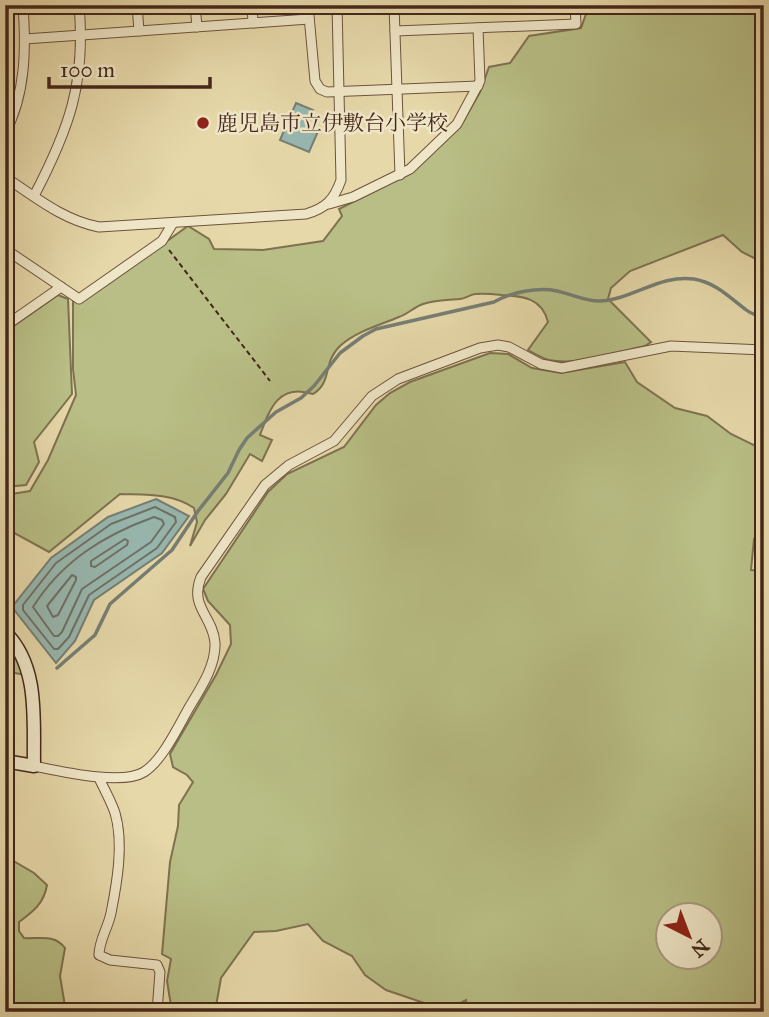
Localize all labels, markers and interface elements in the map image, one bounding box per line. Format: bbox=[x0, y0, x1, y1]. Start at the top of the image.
scale bar bbox=[49, 46, 210, 90]
text: 100 m bbox=[60, 57, 115, 83]
place label: 鹿児島市立伊敷台小学校 bbox=[217, 110, 448, 136]
marker: 鹿児島市立伊敷台小学校 bbox=[195, 115, 211, 131]
north arrow bbox=[654, 902, 724, 972]
text: N bbox=[686, 934, 714, 962]

